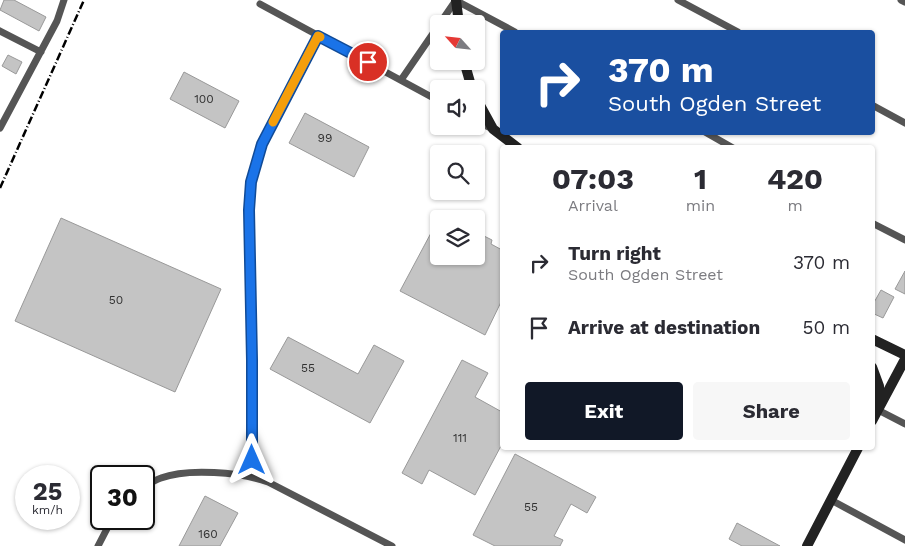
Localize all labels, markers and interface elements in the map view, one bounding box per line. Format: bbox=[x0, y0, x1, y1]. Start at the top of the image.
north arrow bbox=[430, 15, 485, 70]
map controls bbox=[430, 15, 485, 265]
pin bbox=[347, 41, 389, 83]
icon: arrive bbox=[354, 48, 382, 76]
text: 370 m bbox=[608, 49, 714, 91]
icon: right bbox=[525, 50, 590, 115]
button: sound bbox=[430, 80, 485, 135]
text: South Ogden Street bbox=[608, 91, 821, 116]
house number: 100 bbox=[194, 92, 214, 106]
house number: 99 bbox=[318, 131, 332, 145]
button: search bbox=[430, 145, 485, 200]
text: 07:03 bbox=[552, 161, 634, 196]
text: 1 bbox=[694, 161, 707, 196]
text: 420 bbox=[767, 161, 823, 196]
text: Arrival bbox=[568, 196, 618, 215]
text: min bbox=[686, 196, 715, 215]
text: m bbox=[787, 196, 803, 215]
button: layers bbox=[430, 210, 485, 265]
text: Turn right bbox=[568, 242, 661, 265]
icon: right bbox=[525, 249, 553, 277]
text: 370 m bbox=[793, 251, 850, 274]
text: South Ogden Street bbox=[568, 265, 723, 284]
house number: 50 bbox=[109, 293, 123, 307]
icon: arrive bbox=[525, 314, 553, 342]
text: Arrive at destination bbox=[568, 316, 760, 339]
text: 50 m bbox=[803, 316, 850, 339]
house number: 55 bbox=[301, 361, 315, 375]
button: Exit bbox=[525, 382, 683, 440]
button: Share bbox=[693, 382, 850, 440]
house number: 111 bbox=[453, 431, 467, 445]
position arrow bbox=[225, 433, 277, 485]
speed limit sign: 30 bbox=[90, 465, 155, 530]
text: 25 bbox=[33, 477, 62, 506]
house number: 55 bbox=[524, 500, 538, 514]
text: km/h bbox=[32, 503, 63, 517]
house number: 160 bbox=[198, 527, 218, 541]

